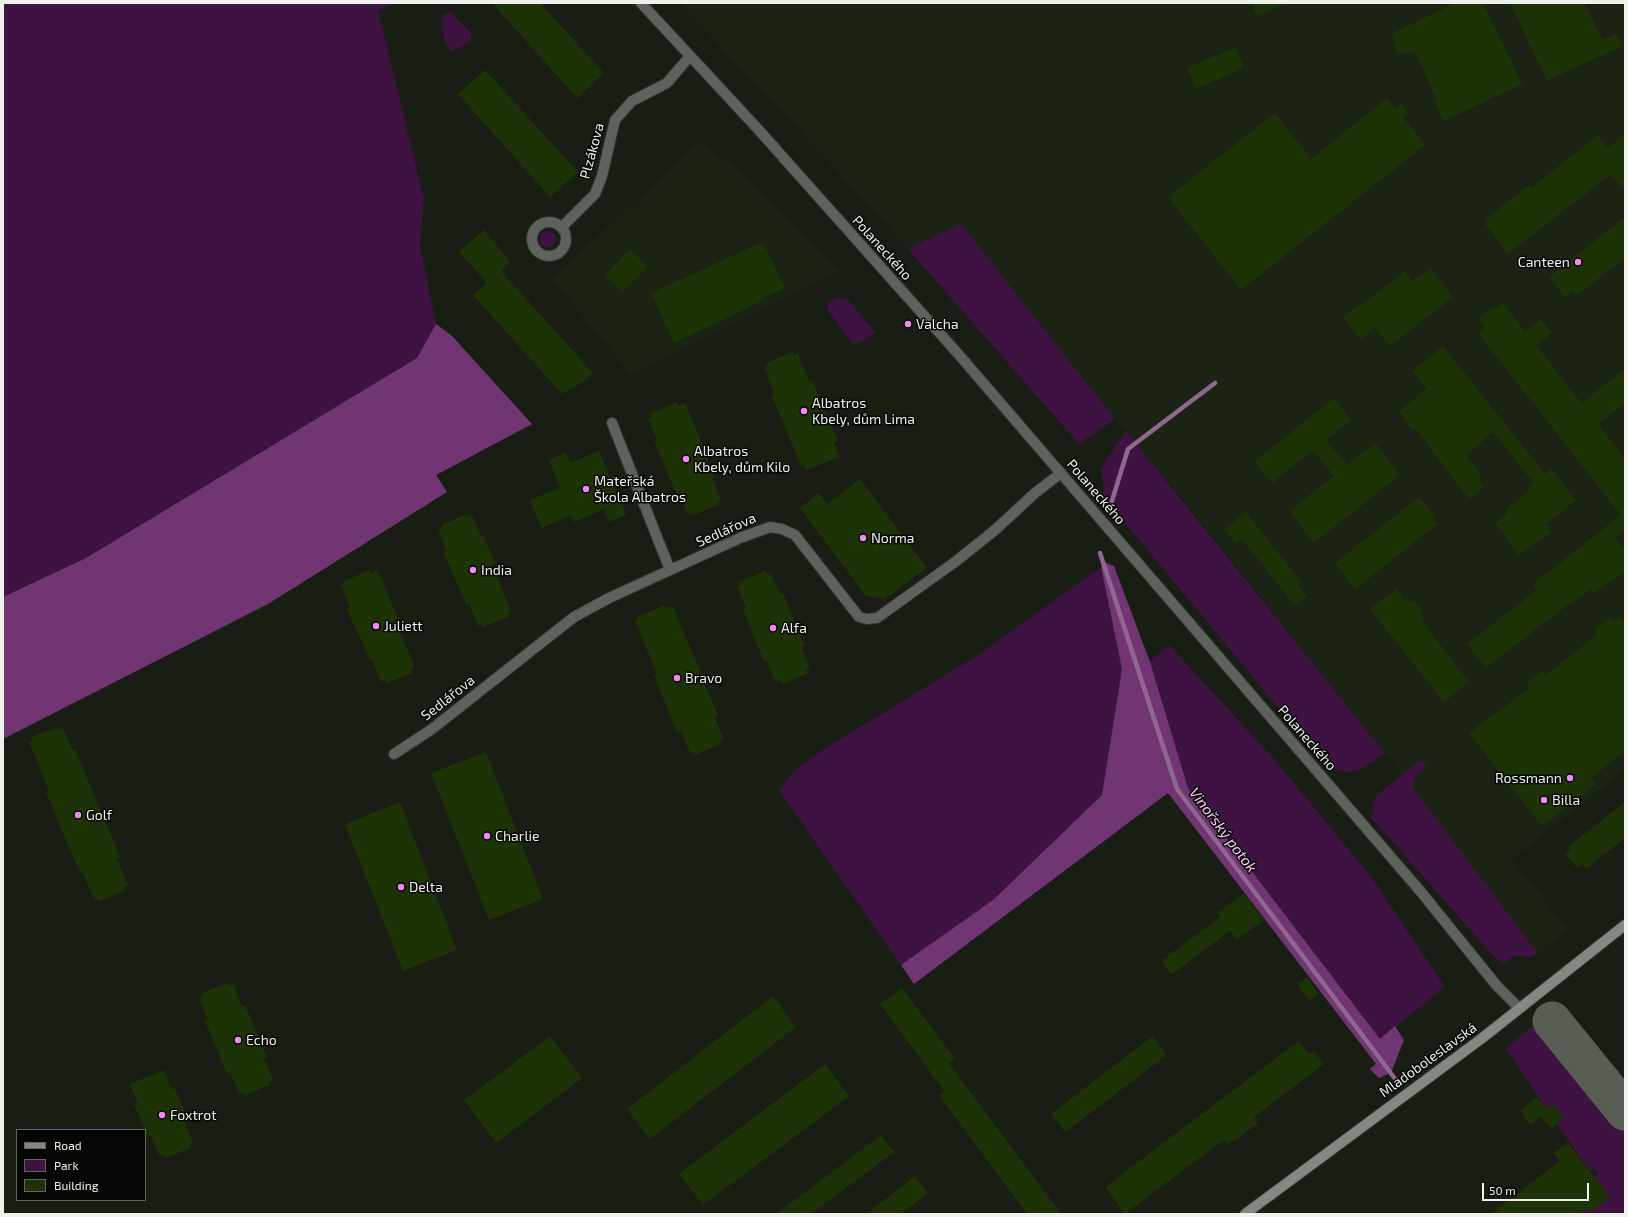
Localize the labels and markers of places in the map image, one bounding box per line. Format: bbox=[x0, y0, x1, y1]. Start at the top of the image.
place label: Canteen bbox=[1518, 254, 1570, 270]
marker: Canteen bbox=[1573, 257, 1583, 267]
place label: Valcha bbox=[916, 316, 959, 332]
marker: Valcha bbox=[903, 319, 913, 329]
place label: Albatros Kbely, dům Lima bbox=[812, 395, 915, 428]
marker: Albatros Kbely, dům Lima bbox=[799, 406, 809, 416]
place label: Albatros Kbely, dům Kilo bbox=[694, 443, 790, 476]
marker: Albatros Kbely, dům Kilo bbox=[681, 454, 691, 464]
place label: Mateřská Škola Albatros bbox=[594, 473, 686, 506]
marker: Mateřská Škola Albatros bbox=[581, 484, 591, 494]
place label: Norma bbox=[871, 530, 914, 546]
marker: Norma bbox=[858, 533, 868, 543]
place label: India bbox=[481, 562, 512, 578]
marker: India bbox=[468, 565, 478, 575]
place label: Juliett bbox=[384, 618, 423, 634]
place label: Alfa bbox=[781, 620, 807, 636]
marker: Juliett bbox=[371, 621, 381, 631]
marker: Alfa bbox=[768, 623, 778, 633]
place label: Bravo bbox=[685, 670, 722, 686]
marker: Bravo bbox=[672, 673, 682, 683]
place label: Rossmann bbox=[1495, 770, 1562, 786]
marker: Rossmann bbox=[1565, 773, 1575, 783]
place label: Billa bbox=[1552, 792, 1580, 808]
marker: Billa bbox=[1539, 795, 1549, 805]
place label: Golf bbox=[86, 807, 112, 823]
marker: Golf bbox=[73, 810, 83, 820]
place label: Charlie bbox=[495, 828, 540, 844]
marker: Charlie bbox=[482, 831, 492, 841]
place label: Delta bbox=[409, 879, 443, 895]
marker: Delta bbox=[396, 882, 406, 892]
place label: Echo bbox=[246, 1032, 277, 1048]
marker: Echo bbox=[233, 1035, 243, 1045]
place label: Foxtrot bbox=[170, 1107, 217, 1123]
marker: Foxtrot bbox=[157, 1110, 167, 1120]

